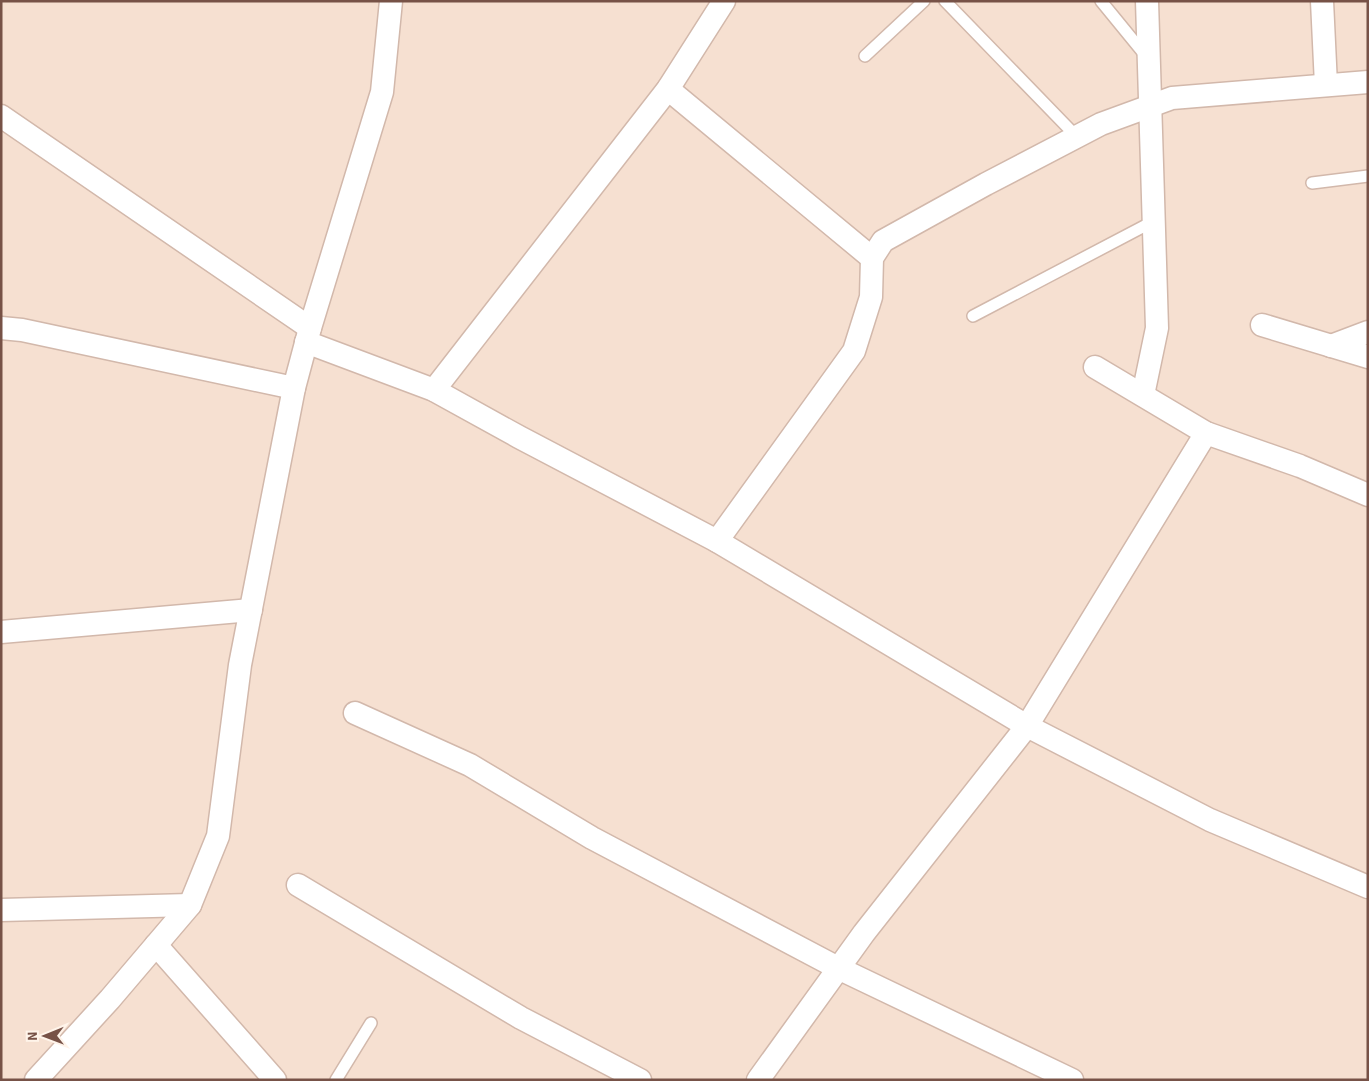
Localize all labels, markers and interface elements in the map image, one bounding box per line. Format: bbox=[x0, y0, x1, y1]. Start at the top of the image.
north arrow bbox=[20, 1011, 70, 1061]
text: N bbox=[23, 1031, 43, 1041]

